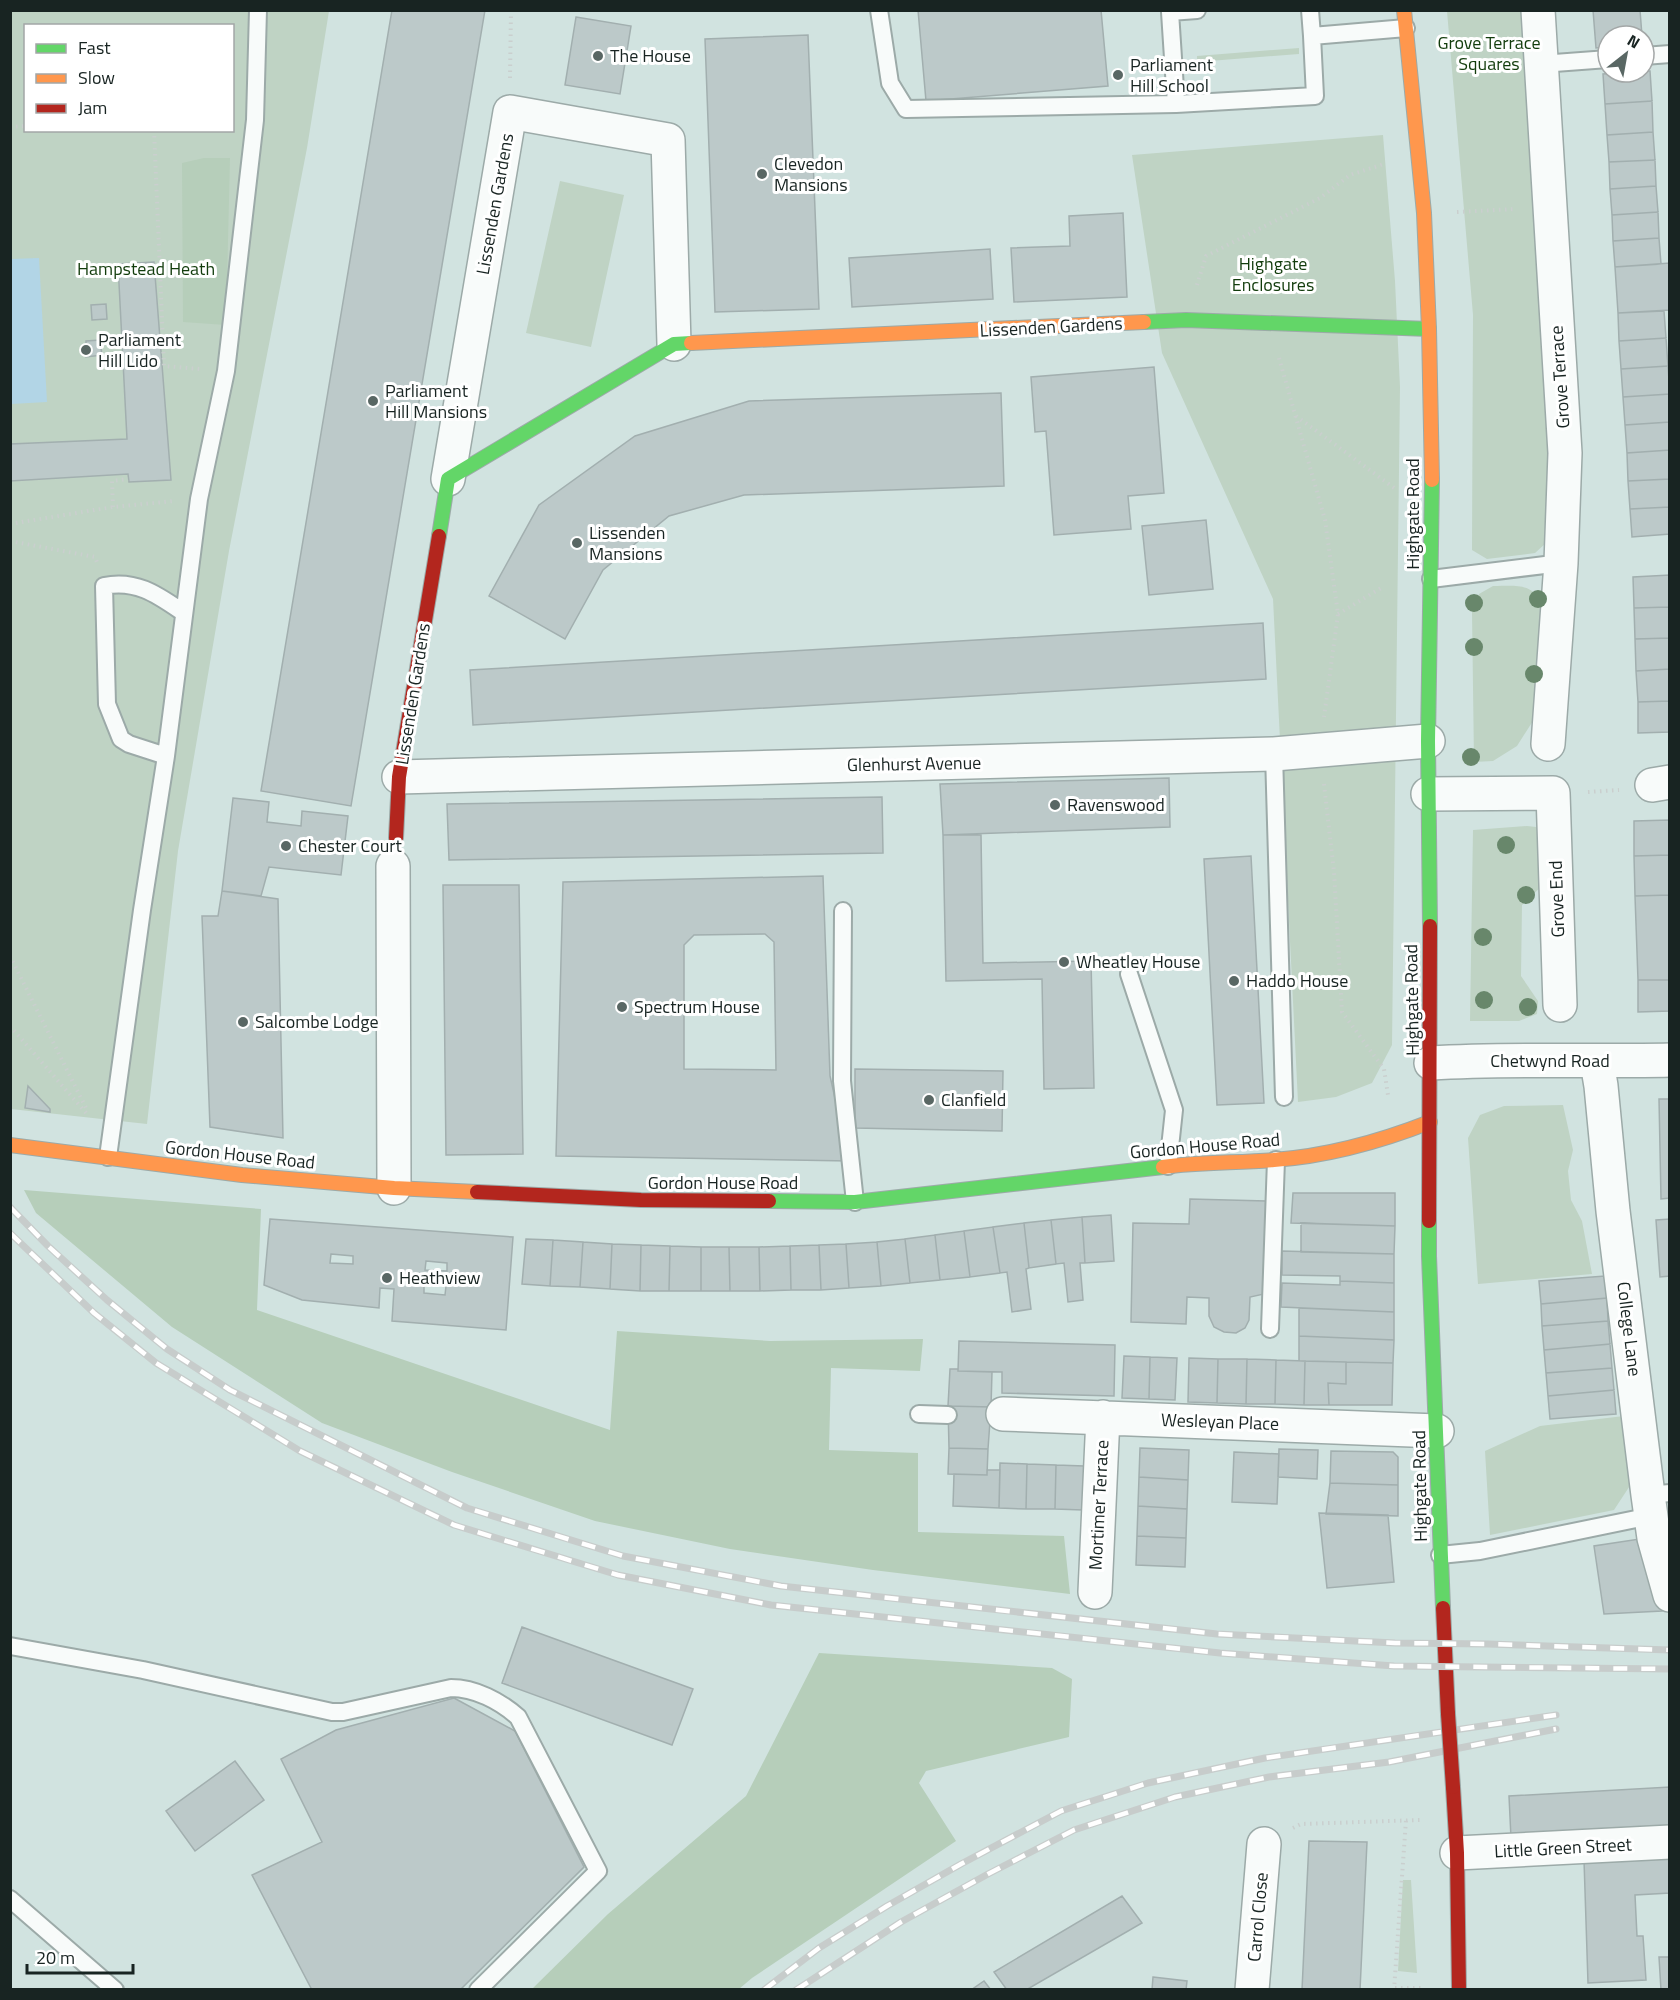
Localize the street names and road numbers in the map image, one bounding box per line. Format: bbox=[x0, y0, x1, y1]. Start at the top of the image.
street label: Lissenden Gardens bbox=[469, 131, 520, 277]
street label: Lissenden Gardens bbox=[979, 309, 1123, 344]
street label: Grove Terrace bbox=[1542, 325, 1577, 429]
street label: Highgate Road bbox=[1399, 458, 1426, 570]
street label: Lissenden Gardens bbox=[388, 621, 437, 767]
street label: Glenhurst Avenue bbox=[847, 749, 981, 778]
street label: Grove End bbox=[1542, 860, 1571, 938]
street label: Highgate Road bbox=[1397, 944, 1426, 1056]
street label: Chetwynd Road bbox=[1490, 1047, 1610, 1074]
street label: Gordon House Road bbox=[1129, 1125, 1281, 1166]
street label: Gordon House Road bbox=[164, 1133, 316, 1176]
street label: Gordon House Road bbox=[648, 1169, 798, 1196]
street label: College Lane bbox=[1610, 1280, 1649, 1378]
street label: Wesleyan Place bbox=[1161, 1406, 1279, 1437]
street label: Highgate Road bbox=[1405, 1430, 1434, 1542]
street label: Mortimer Terrace bbox=[1082, 1439, 1115, 1571]
street label: Little Green Street bbox=[1493, 1830, 1633, 1865]
street label: Carrol Close bbox=[1240, 1871, 1275, 1963]

